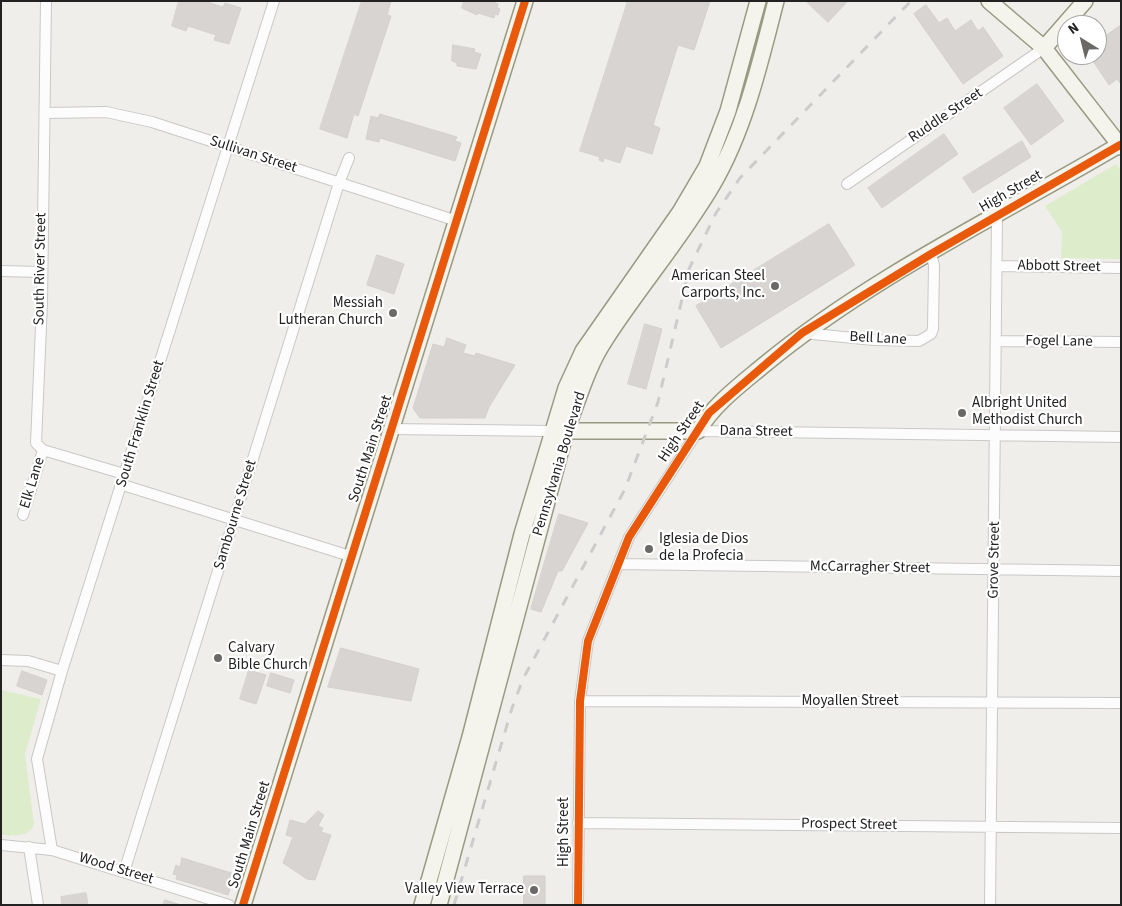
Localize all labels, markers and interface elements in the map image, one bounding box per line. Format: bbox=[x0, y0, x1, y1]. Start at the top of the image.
north arrow bbox=[1057, 15, 1107, 65]
text: N bbox=[1064, 18, 1083, 40]
street label: Ruddle Street bbox=[906, 85, 986, 147]
street label: Sullivan Street bbox=[207, 132, 299, 178]
street label: High Street bbox=[976, 167, 1046, 217]
street label: South River Street bbox=[31, 212, 51, 326]
street label: Abbott Street bbox=[1017, 257, 1101, 277]
place label: American Steel Carports, Inc. bbox=[671, 268, 765, 303]
marker: American Steel Carports, Inc. bbox=[769, 280, 781, 292]
place label: Messiah Lutheran Church bbox=[278, 295, 383, 330]
marker: Messiah Lutheran Church bbox=[387, 307, 399, 319]
street label: Bell Lane bbox=[849, 329, 907, 349]
street label: Fogel Lane bbox=[1025, 332, 1093, 352]
street label: South Franklin Street bbox=[113, 358, 169, 490]
street label: Pennsylvania Boulevard bbox=[529, 390, 591, 538]
street label: South Main Street bbox=[345, 393, 397, 505]
place label: Albright United Methodist Church bbox=[972, 395, 1083, 430]
street label: High Street bbox=[655, 398, 709, 466]
marker: Albright United Methodist Church bbox=[956, 407, 968, 419]
street label: Dana Street bbox=[719, 422, 793, 442]
street label: Elk Lane bbox=[17, 455, 49, 511]
street label: Sambourne Street bbox=[211, 458, 261, 572]
street label: Grove Street bbox=[985, 521, 1005, 599]
place label: Iglesia de Dios de la Profecia bbox=[659, 531, 748, 566]
marker: Iglesia de Dios de la Profecia bbox=[643, 543, 655, 555]
street label: McCarragher Street bbox=[810, 558, 930, 578]
place label: Calvary Bible Church bbox=[228, 640, 308, 675]
marker: Calvary Bible Church bbox=[212, 652, 224, 664]
street label: Moyallen Street bbox=[801, 693, 899, 711]
street label: South Main Street bbox=[225, 779, 275, 891]
street label: High Street bbox=[556, 797, 574, 867]
street label: Prospect Street bbox=[801, 815, 897, 835]
street label: Wood Street bbox=[77, 849, 155, 889]
place label: Valley View Terrace bbox=[405, 881, 524, 899]
marker: Valley View Terrace bbox=[528, 884, 540, 896]

